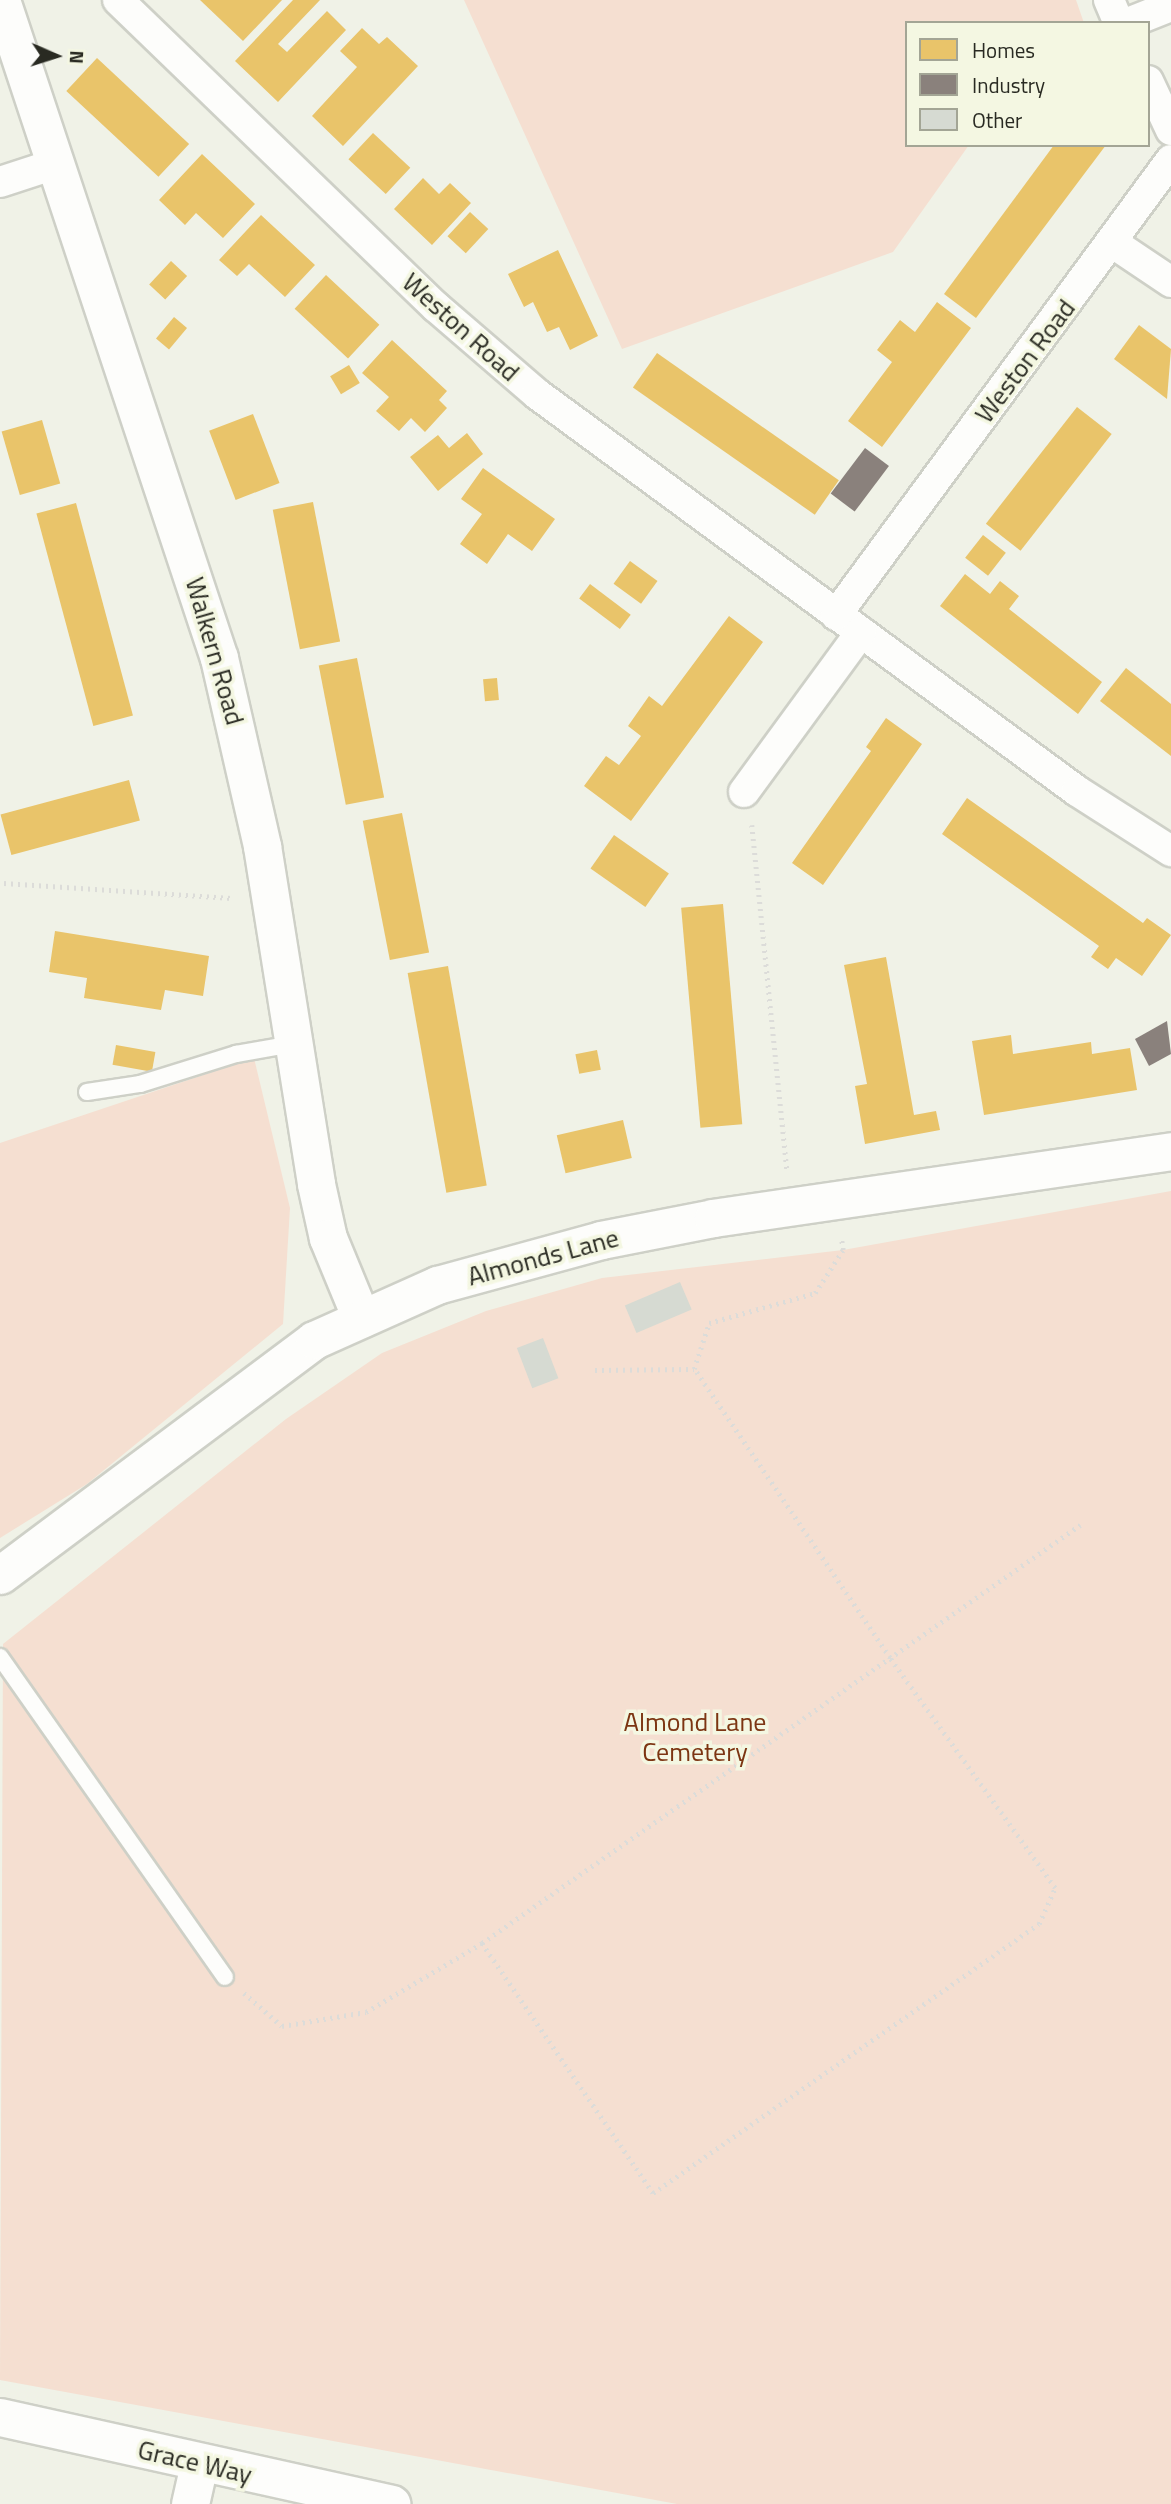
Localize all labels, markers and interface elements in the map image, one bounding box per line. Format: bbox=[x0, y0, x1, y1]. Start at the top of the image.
north arrow bbox=[21, 21, 91, 91]
legend bbox=[905, 21, 1150, 147]
text: Homes bbox=[972, 34, 1035, 66]
text: N bbox=[63, 50, 92, 64]
text: Industry bbox=[972, 69, 1045, 101]
text: Other bbox=[972, 104, 1022, 136]
street label: Weston Road bbox=[396, 266, 526, 388]
street label: Weston Road bbox=[968, 293, 1082, 429]
street label: Walkern Road bbox=[179, 574, 251, 728]
street label: Almonds Lane bbox=[464, 1222, 622, 1292]
park label: Almond Lane Cemetery bbox=[624, 1706, 766, 1768]
street label: Grace Way bbox=[135, 2434, 255, 2490]

